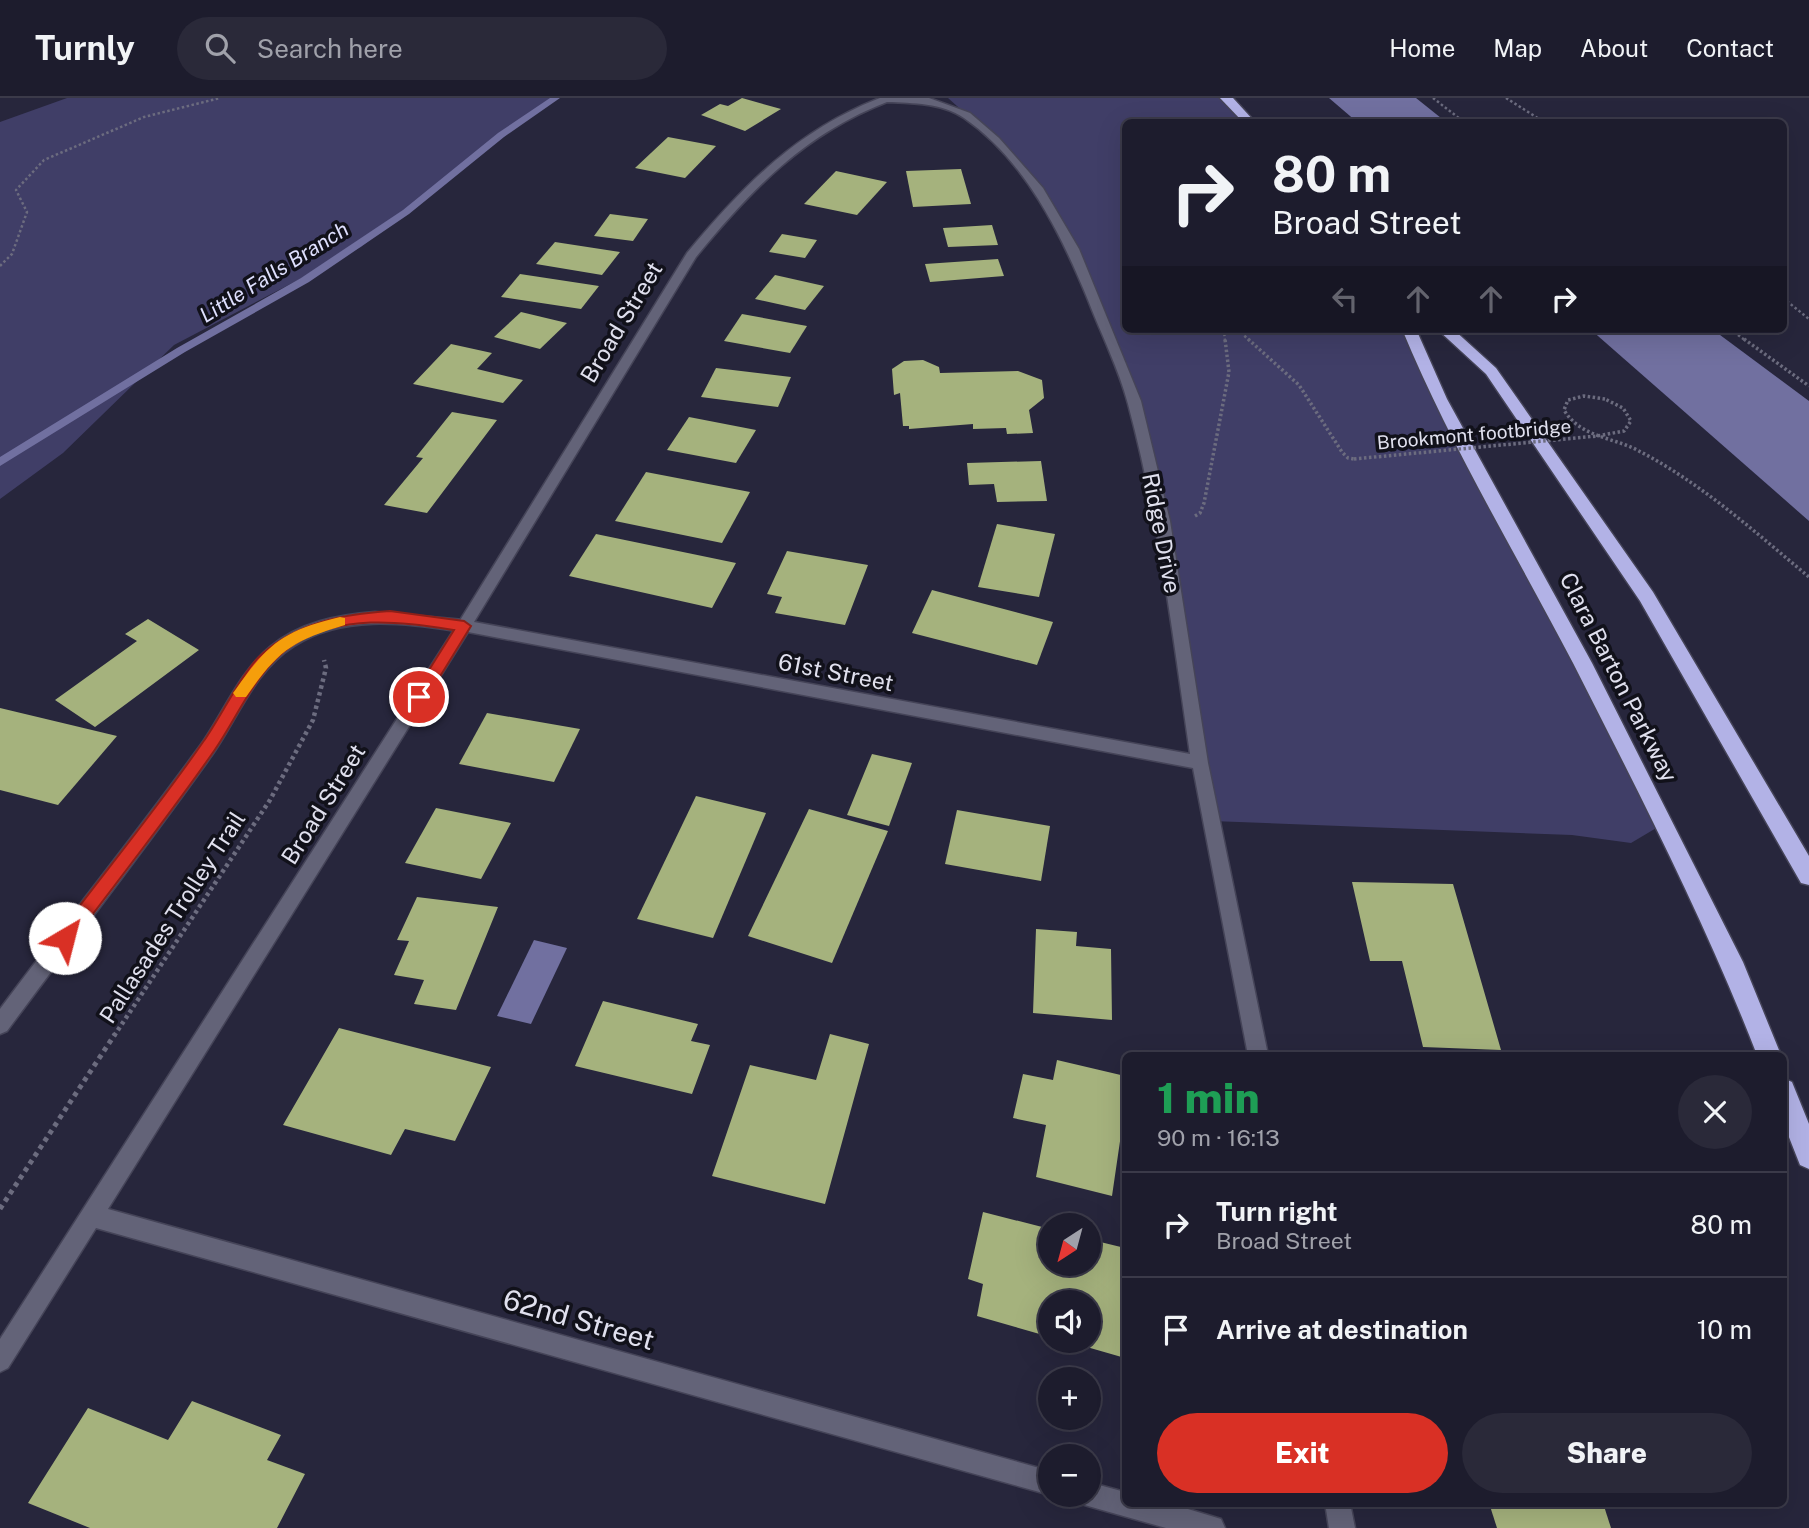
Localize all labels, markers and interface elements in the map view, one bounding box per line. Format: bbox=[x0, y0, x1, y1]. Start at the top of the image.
search box bbox=[177, 17, 667, 80]
text: Turnly bbox=[35, 29, 135, 67]
icon: search bbox=[201, 29, 239, 67]
text: Search here bbox=[257, 33, 403, 64]
text: Home bbox=[1389, 34, 1455, 62]
text: Map bbox=[1493, 34, 1542, 62]
text: About bbox=[1580, 34, 1648, 62]
text: Contact bbox=[1686, 34, 1774, 62]
text: 80 m bbox=[1272, 145, 1391, 203]
icon: right bbox=[1157, 147, 1248, 238]
text: Broad Street bbox=[1272, 204, 1462, 241]
water label: Little Falls Branch bbox=[195, 216, 353, 328]
street label: Broad Street bbox=[574, 257, 668, 387]
icon: left bbox=[1326, 280, 1364, 318]
icon: ahead bbox=[1399, 280, 1437, 318]
icon: ahead bbox=[1472, 280, 1510, 318]
icon: right bbox=[1545, 280, 1583, 318]
street label: Brookmont footbridge bbox=[1376, 415, 1572, 453]
street label: Ridge Drive bbox=[1137, 470, 1187, 596]
street label: Clara Barton Parkway bbox=[1554, 568, 1684, 786]
street label: 61st Street bbox=[776, 648, 896, 696]
pin bbox=[389, 667, 449, 727]
icon: arrive bbox=[400, 678, 438, 716]
street label: Broad Street bbox=[275, 739, 371, 869]
street label: Pallasades Trolley Trail bbox=[93, 806, 251, 1028]
position arrow bbox=[28, 901, 102, 975]
text: 1 min bbox=[1157, 1073, 1260, 1122]
button: close bbox=[1678, 1075, 1752, 1149]
text: 90 m · 16:13 bbox=[1157, 1124, 1280, 1151]
text: Turn right bbox=[1216, 1196, 1338, 1227]
icon: right bbox=[1157, 1206, 1195, 1244]
text: 80 m bbox=[1691, 1209, 1752, 1240]
north arrow bbox=[1038, 1213, 1101, 1276]
map controls bbox=[1038, 1213, 1101, 1507]
text: Broad Street bbox=[1216, 1227, 1352, 1254]
street label: 62nd Street bbox=[500, 1282, 658, 1356]
button: sound bbox=[1038, 1290, 1101, 1353]
icon: arrive bbox=[1157, 1311, 1195, 1349]
text: Arrive at destination bbox=[1216, 1314, 1468, 1345]
text: 10 m bbox=[1697, 1314, 1752, 1345]
button: + bbox=[1038, 1367, 1101, 1430]
button: Exit bbox=[1157, 1413, 1448, 1493]
button: Share bbox=[1462, 1413, 1752, 1493]
button: − bbox=[1038, 1444, 1101, 1507]

